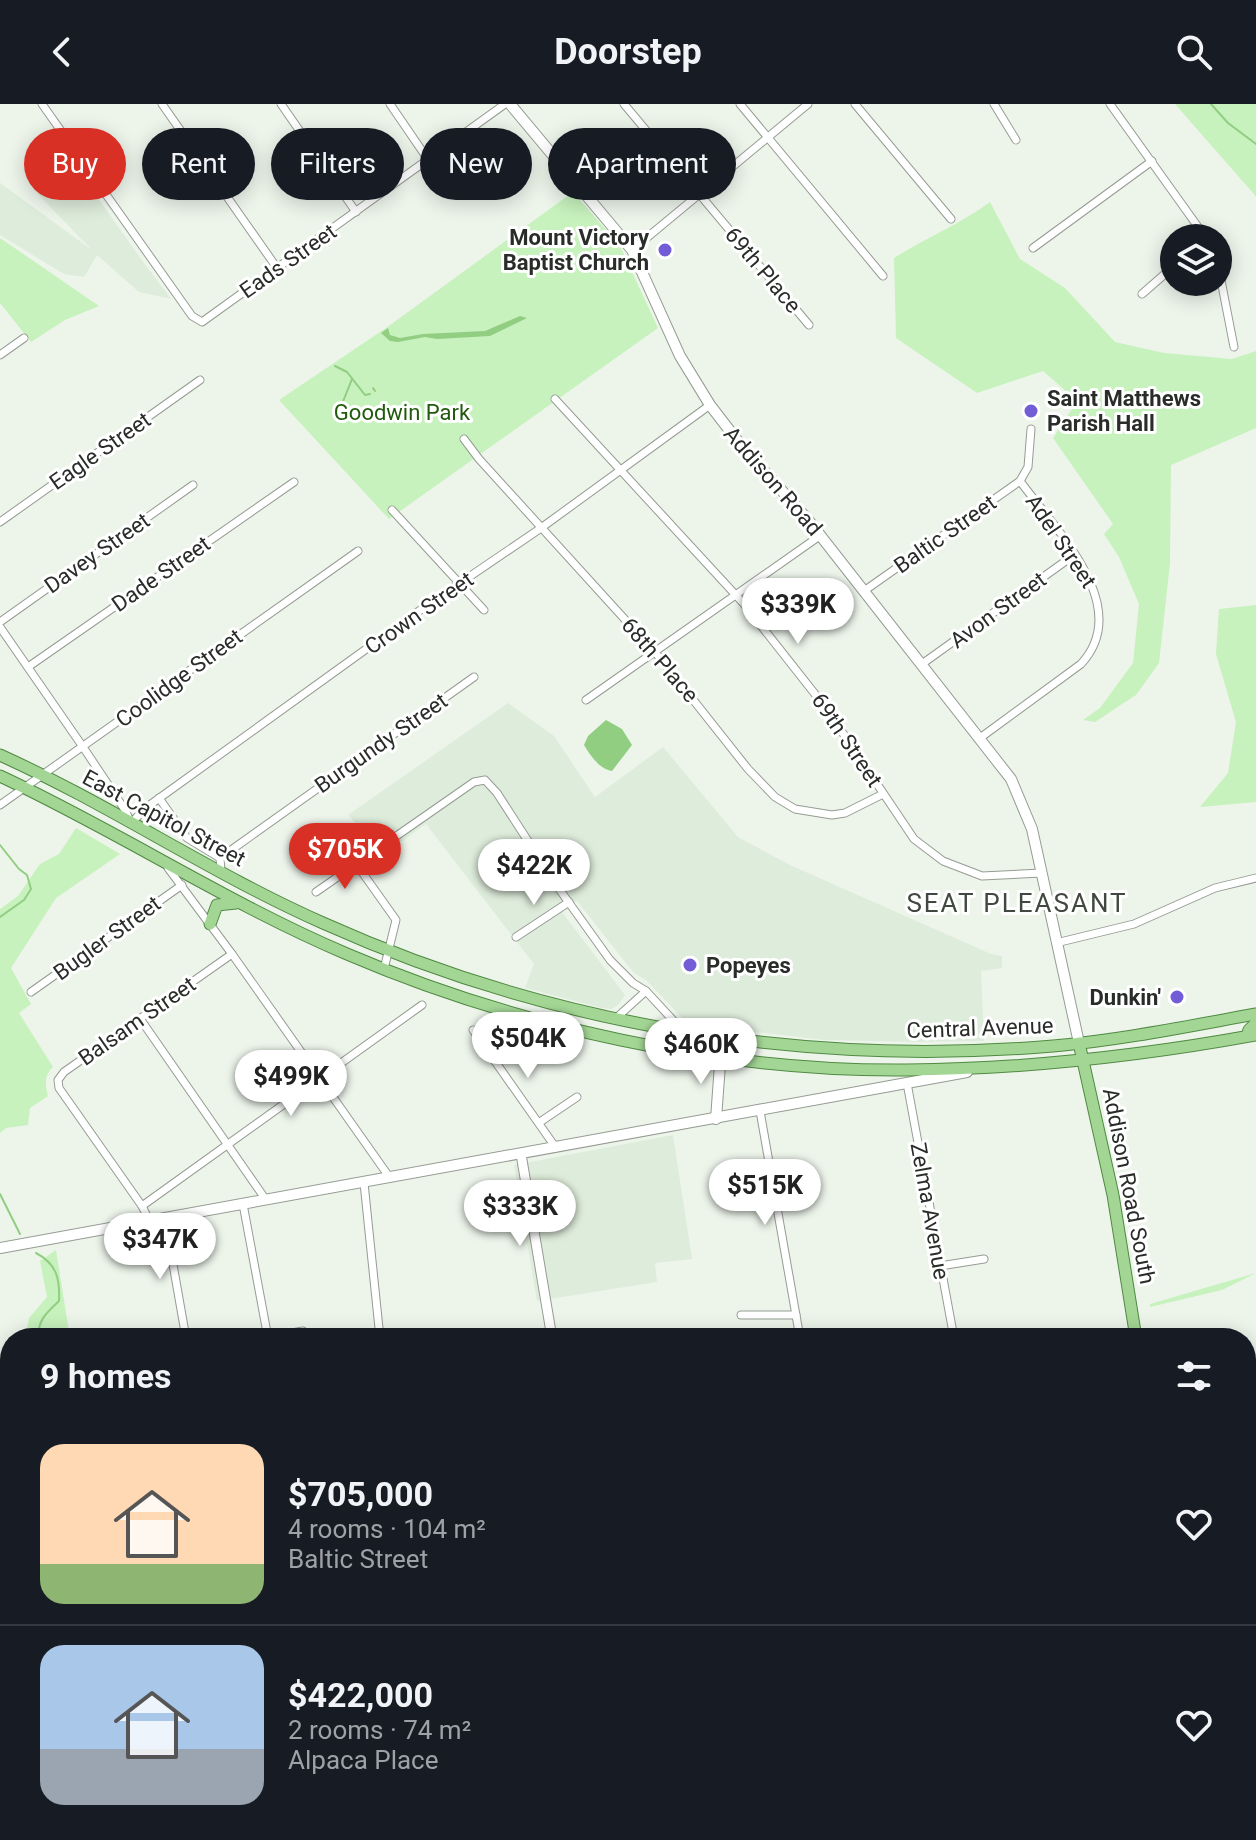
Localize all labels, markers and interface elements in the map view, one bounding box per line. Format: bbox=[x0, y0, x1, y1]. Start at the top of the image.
icon: back bbox=[40, 30, 84, 74]
icon: search bbox=[1172, 30, 1216, 74]
text: Doorstep bbox=[554, 31, 702, 73]
chip: Buy bbox=[24, 128, 126, 200]
chip: Rent bbox=[142, 128, 255, 200]
chip: Filters bbox=[271, 128, 404, 200]
chip: New bbox=[420, 128, 532, 200]
chip: Apartment bbox=[548, 128, 736, 200]
street label: Eads Street bbox=[235, 219, 341, 303]
street label: 69th Place bbox=[720, 222, 806, 318]
map controls bbox=[1160, 224, 1232, 296]
button: layers bbox=[1160, 224, 1232, 296]
place label: Mount Victory Baptist Church bbox=[503, 225, 650, 275]
marker: Mount Victory Baptist Church bbox=[656, 241, 674, 259]
place label: Saint Matthews Parish Hall bbox=[1047, 386, 1201, 436]
park label: Goodwin Park bbox=[334, 400, 471, 425]
marker: Saint Matthews Parish Hall bbox=[1022, 402, 1040, 420]
street label: Eagle Street bbox=[45, 407, 155, 495]
street label: Addison Road bbox=[719, 421, 827, 541]
street label: Baltic Street bbox=[889, 490, 1001, 578]
street label: Adel Street bbox=[1021, 490, 1101, 592]
street label: Davey Street bbox=[40, 508, 154, 598]
street label: Dade Street bbox=[107, 531, 215, 617]
street label: Crown Street bbox=[360, 567, 478, 659]
street label: Avon Street bbox=[945, 567, 1051, 653]
pin: $339K bbox=[742, 578, 854, 646]
text: $339K bbox=[760, 589, 836, 619]
street label: 68th Place bbox=[616, 613, 704, 707]
street label: Coolidge Street bbox=[111, 624, 247, 732]
street label: Burgundy Street bbox=[310, 688, 452, 798]
street label: 69th Street bbox=[807, 688, 887, 792]
street label: East Capitol Street bbox=[78, 765, 250, 871]
pin: $705K bbox=[289, 823, 401, 891]
text: $705K bbox=[307, 834, 383, 864]
pin: $422K bbox=[478, 839, 590, 907]
text: $422K bbox=[496, 850, 572, 880]
district label: SEAT PLEASANT bbox=[906, 888, 1128, 918]
street label: Bugler Street bbox=[49, 891, 165, 985]
place label: Popeyes bbox=[706, 953, 791, 978]
marker: Popeyes bbox=[681, 956, 699, 974]
street label: Balsam Street bbox=[74, 971, 200, 1071]
place label: Dunkin' bbox=[1090, 985, 1161, 1010]
marker: Dunkin' bbox=[1168, 988, 1186, 1006]
pin: $504K bbox=[472, 1012, 584, 1080]
street label: Central Avenue bbox=[906, 1013, 1054, 1043]
pin: $460K bbox=[645, 1018, 757, 1086]
text: $504K bbox=[490, 1023, 566, 1053]
text: $460K bbox=[663, 1029, 739, 1059]
pin: $499K bbox=[235, 1050, 347, 1118]
text: $499K bbox=[253, 1061, 329, 1091]
street label: Addison Road South bbox=[1098, 1086, 1160, 1286]
street label: Zelma Avenue bbox=[906, 1141, 954, 1281]
pin: $515K bbox=[709, 1159, 821, 1227]
text: $515K bbox=[727, 1170, 803, 1200]
pin: $333K bbox=[464, 1180, 576, 1248]
text: $333K bbox=[482, 1191, 558, 1221]
pin: $347K bbox=[104, 1213, 216, 1281]
text: $347K bbox=[122, 1224, 198, 1254]
icon: filters bbox=[1172, 1354, 1216, 1398]
text: 9 homes bbox=[40, 1356, 171, 1396]
text: $705,000 bbox=[288, 1474, 433, 1514]
icon: home bbox=[104, 1476, 200, 1572]
icon: heart bbox=[1172, 1502, 1216, 1546]
text: 4 rooms · 104 m² bbox=[288, 1514, 486, 1544]
text: Baltic Street bbox=[288, 1544, 428, 1574]
text: $422,000 bbox=[288, 1675, 433, 1715]
icon: home bbox=[104, 1677, 200, 1773]
icon: heart bbox=[1172, 1703, 1216, 1747]
text: 2 rooms · 74 m² bbox=[288, 1715, 471, 1745]
text: Alpaca Place bbox=[288, 1745, 439, 1775]

